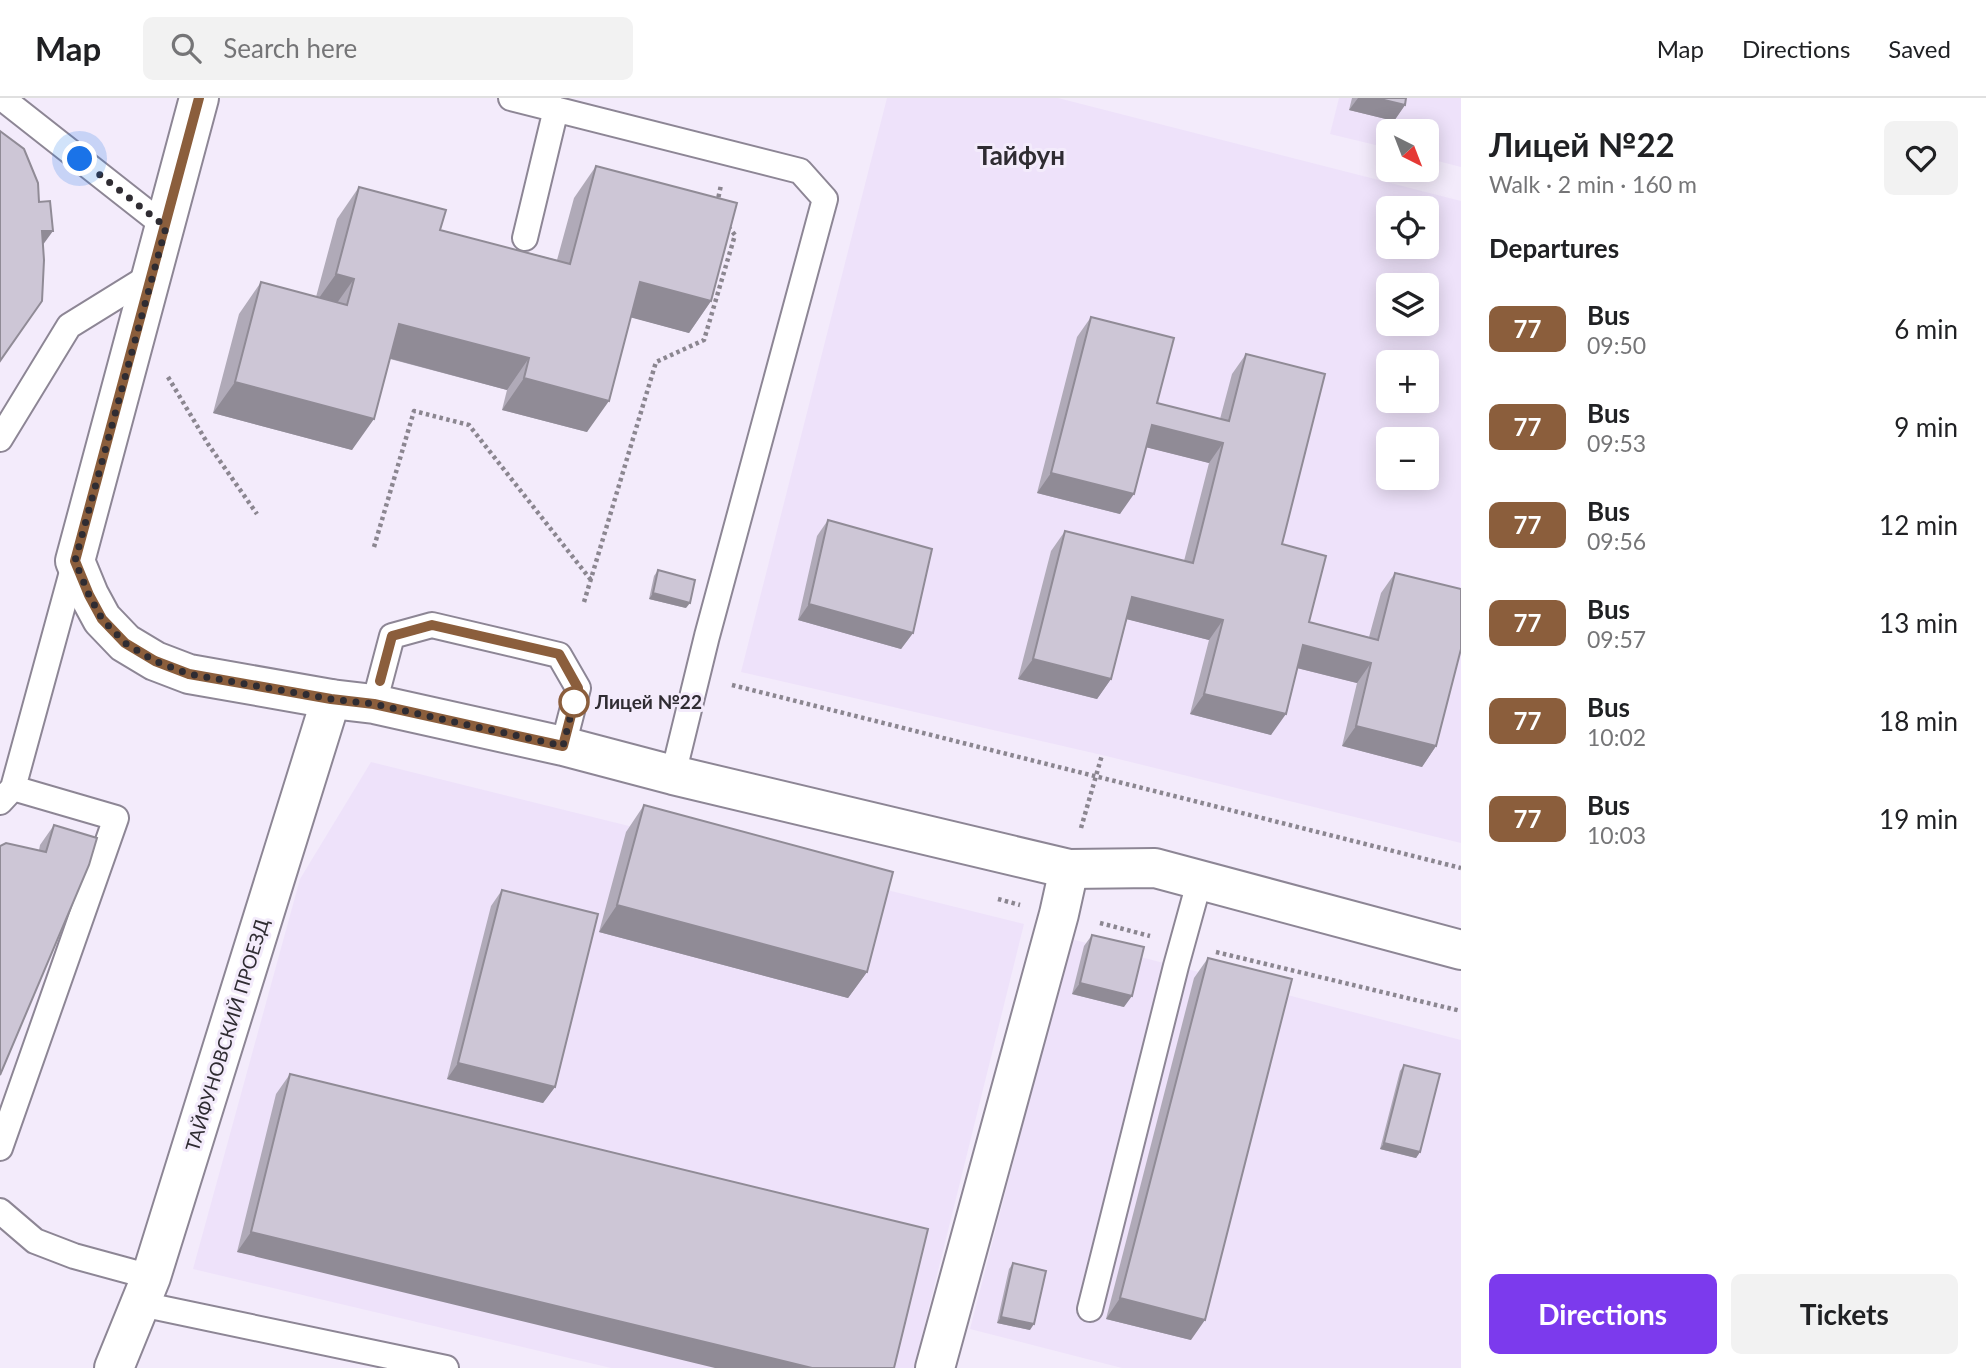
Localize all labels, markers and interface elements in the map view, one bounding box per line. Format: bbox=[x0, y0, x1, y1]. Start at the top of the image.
search box bbox=[143, 17, 633, 80]
text: Map bbox=[35, 28, 101, 68]
icon: search bbox=[167, 29, 205, 67]
text: Search here bbox=[223, 32, 357, 64]
text: Map bbox=[1657, 34, 1704, 63]
text: Directions bbox=[1742, 34, 1850, 63]
text: Saved bbox=[1888, 34, 1951, 63]
north arrow bbox=[1376, 119, 1438, 182]
map controls bbox=[1376, 119, 1439, 490]
button: heart bbox=[1884, 121, 1958, 195]
text: Лицей №22 bbox=[1489, 124, 1675, 164]
district label: Тайфун bbox=[977, 139, 1065, 171]
your location bbox=[62, 141, 97, 176]
text: Walk · 2 min · 160 m bbox=[1489, 170, 1697, 198]
button: locate bbox=[1376, 196, 1439, 259]
text: Departures bbox=[1489, 232, 1619, 264]
button: layers bbox=[1376, 273, 1439, 336]
text: Bus bbox=[1587, 299, 1630, 331]
text: 6 min bbox=[1894, 313, 1958, 345]
text: 77 bbox=[1514, 314, 1541, 343]
text: 09:50 bbox=[1587, 331, 1646, 359]
button: + bbox=[1376, 350, 1439, 413]
text: Bus bbox=[1587, 397, 1630, 429]
text: 9 min bbox=[1894, 411, 1958, 443]
text: 77 bbox=[1514, 412, 1541, 441]
button: − bbox=[1376, 427, 1439, 490]
text: 09:53 bbox=[1587, 429, 1646, 457]
text: Bus bbox=[1587, 495, 1630, 527]
text: 12 min bbox=[1879, 509, 1958, 541]
text: 77 bbox=[1514, 510, 1541, 539]
text: 09:56 bbox=[1587, 527, 1646, 555]
text: Bus bbox=[1587, 593, 1630, 625]
text: 13 min bbox=[1879, 607, 1958, 639]
text: 77 bbox=[1514, 608, 1541, 637]
text: 09:57 bbox=[1587, 625, 1646, 653]
marker: Лицей №22 bbox=[559, 687, 589, 717]
place label: Лицей №22 bbox=[594, 690, 702, 713]
text: Bus bbox=[1587, 691, 1630, 723]
text: 18 min bbox=[1879, 705, 1958, 737]
text: 77 bbox=[1514, 706, 1541, 735]
text: 10:02 bbox=[1587, 723, 1646, 751]
text: Bus bbox=[1587, 789, 1630, 821]
text: 19 min bbox=[1879, 803, 1958, 835]
text: 77 bbox=[1514, 804, 1541, 833]
text: 10:03 bbox=[1587, 821, 1646, 849]
street label: ТАЙФУНОВСКИЙ ПРОЕЗД bbox=[180, 916, 273, 1154]
button: Directions bbox=[1489, 1274, 1717, 1354]
button: Tickets bbox=[1731, 1274, 1958, 1354]

